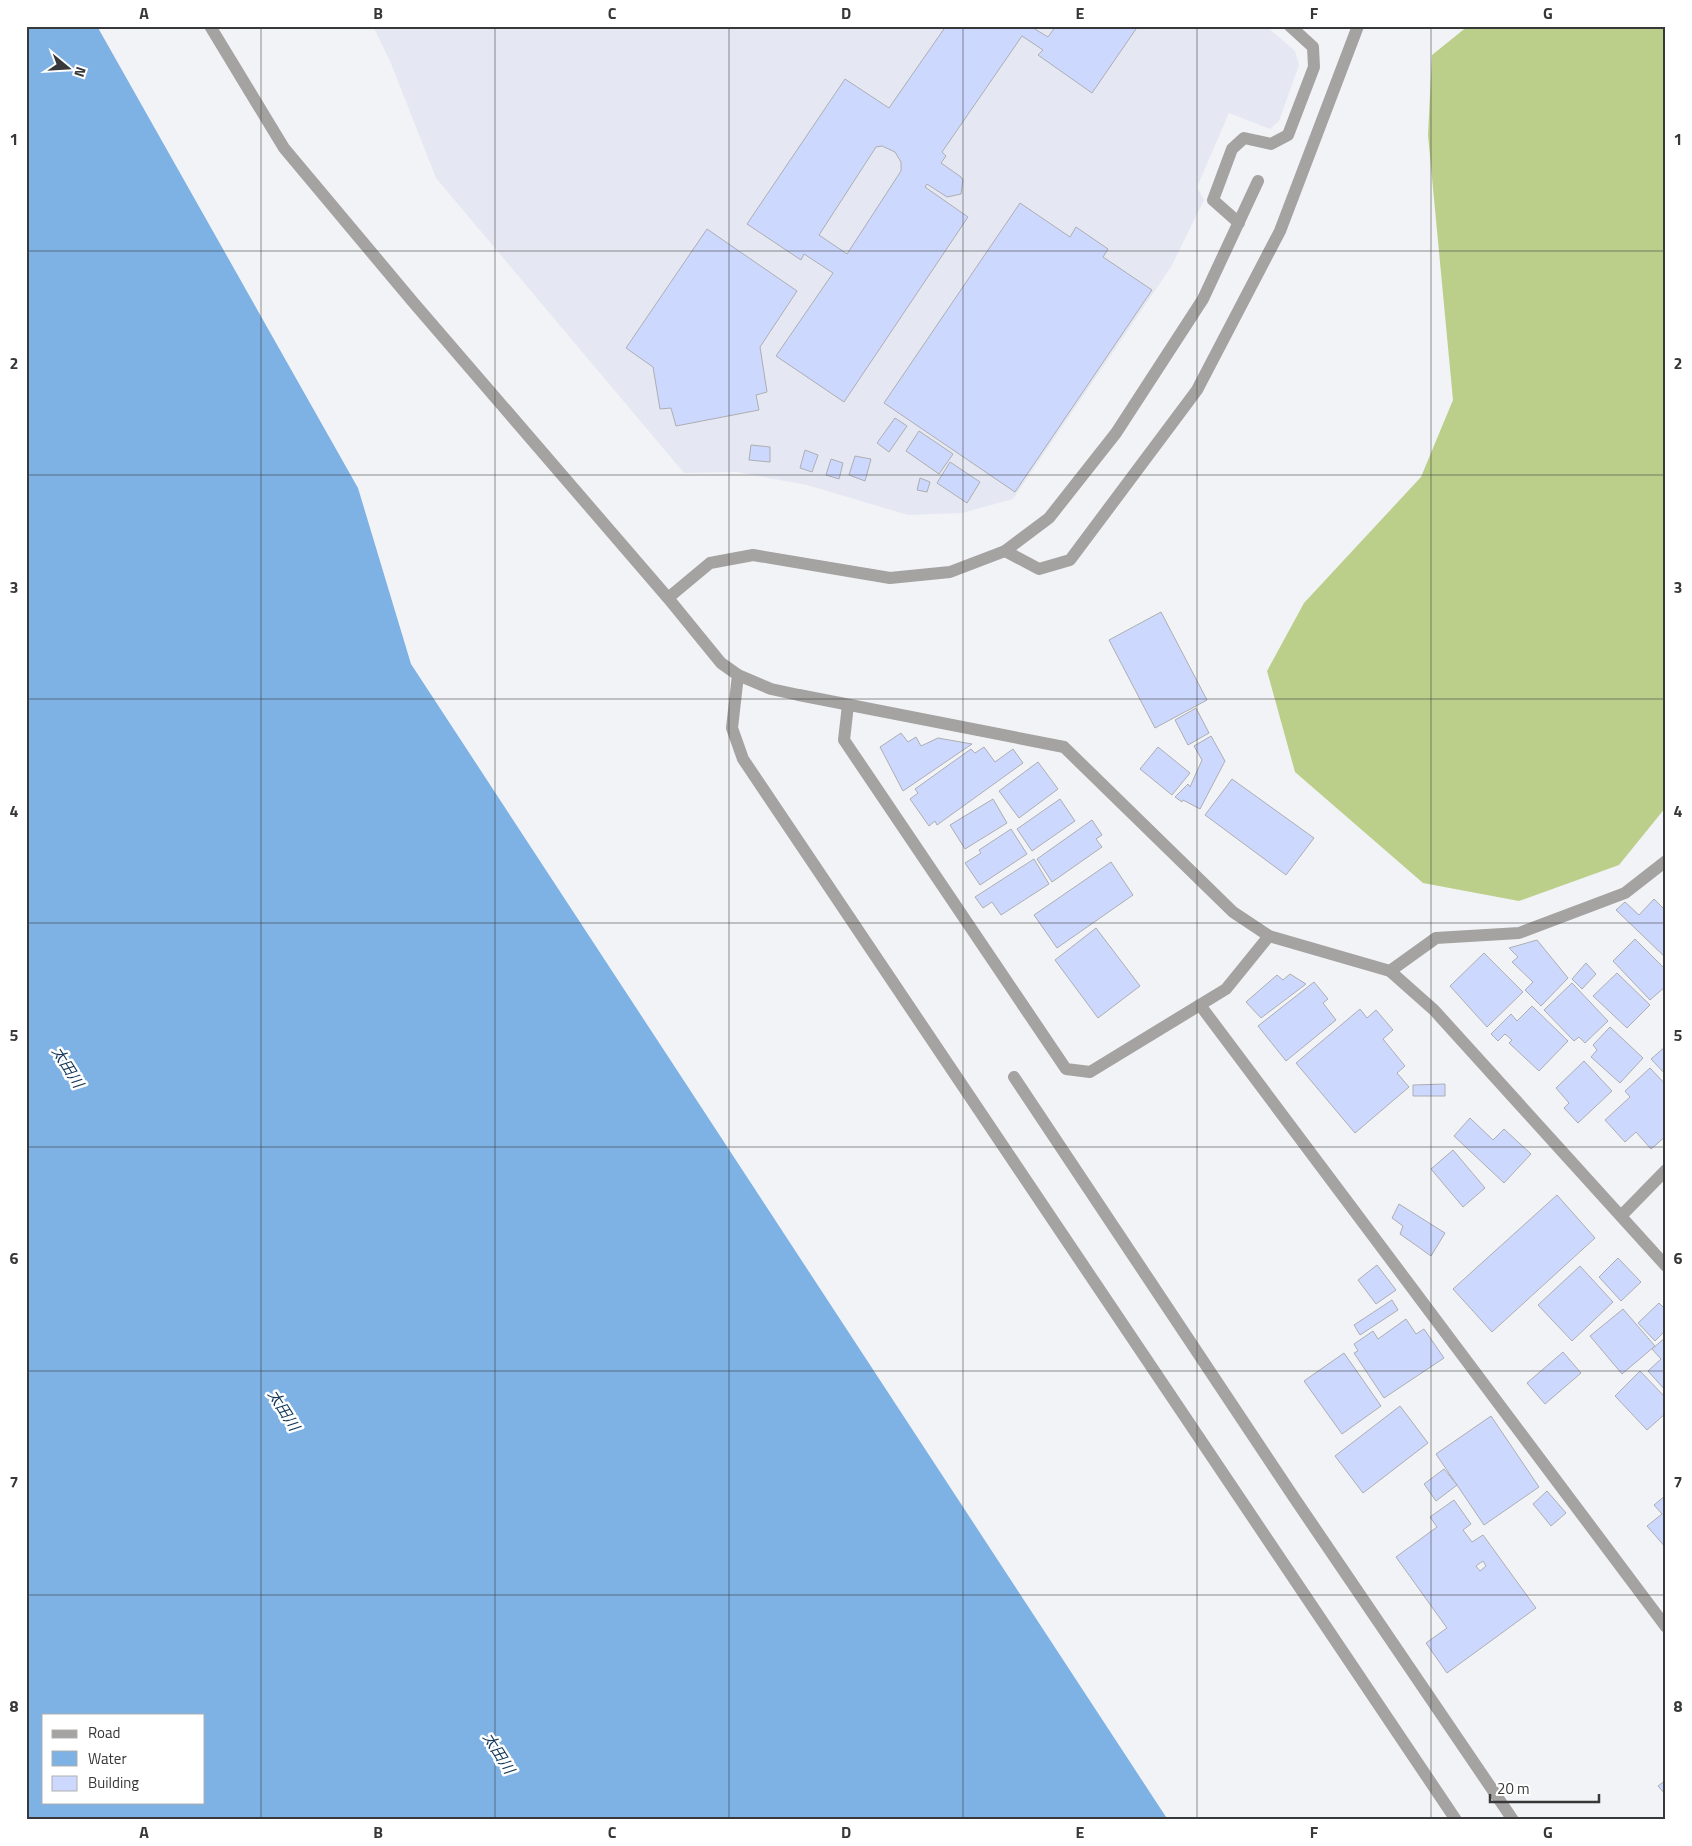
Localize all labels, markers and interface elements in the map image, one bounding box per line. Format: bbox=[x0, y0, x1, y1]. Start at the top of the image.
text: A bbox=[139, 1, 149, 25]
text: B bbox=[373, 1, 383, 25]
text: C bbox=[608, 1, 617, 25]
text: D bbox=[841, 1, 851, 25]
text: E bbox=[1076, 1, 1085, 25]
text: F bbox=[1310, 1, 1319, 25]
text: G bbox=[1543, 1, 1553, 25]
north arrow bbox=[42, 42, 92, 92]
text: N bbox=[69, 64, 92, 80]
text: 1 bbox=[10, 127, 18, 151]
text: 1 bbox=[1674, 127, 1682, 151]
text: 2 bbox=[10, 351, 18, 375]
text: 2 bbox=[1674, 351, 1682, 375]
text: 3 bbox=[10, 575, 18, 599]
text: 3 bbox=[1674, 575, 1682, 599]
text: 4 bbox=[10, 799, 19, 823]
text: 4 bbox=[1674, 799, 1683, 823]
text: 5 bbox=[10, 1023, 19, 1047]
text: 5 bbox=[1674, 1023, 1683, 1047]
water label: 太田川 bbox=[46, 1042, 91, 1094]
text: 6 bbox=[10, 1246, 19, 1270]
text: 6 bbox=[1674, 1246, 1683, 1270]
water label: 太田川 bbox=[262, 1385, 307, 1437]
text: 7 bbox=[10, 1470, 18, 1494]
text: 7 bbox=[1674, 1470, 1682, 1494]
text: 8 bbox=[10, 1694, 19, 1718]
text: 8 bbox=[1674, 1694, 1683, 1718]
legend bbox=[42, 1714, 205, 1804]
text: Road bbox=[88, 1721, 120, 1744]
water label: 太田川 bbox=[477, 1728, 522, 1780]
text: Water bbox=[88, 1747, 127, 1770]
text: Building bbox=[88, 1771, 139, 1794]
scale bar bbox=[1490, 1771, 1598, 1803]
text: 20 m bbox=[1497, 1777, 1530, 1800]
text: A bbox=[139, 1820, 149, 1844]
text: B bbox=[373, 1820, 383, 1844]
text: C bbox=[608, 1820, 617, 1844]
text: D bbox=[841, 1820, 851, 1844]
text: E bbox=[1076, 1820, 1085, 1844]
text: F bbox=[1310, 1820, 1319, 1844]
text: G bbox=[1543, 1820, 1553, 1844]

